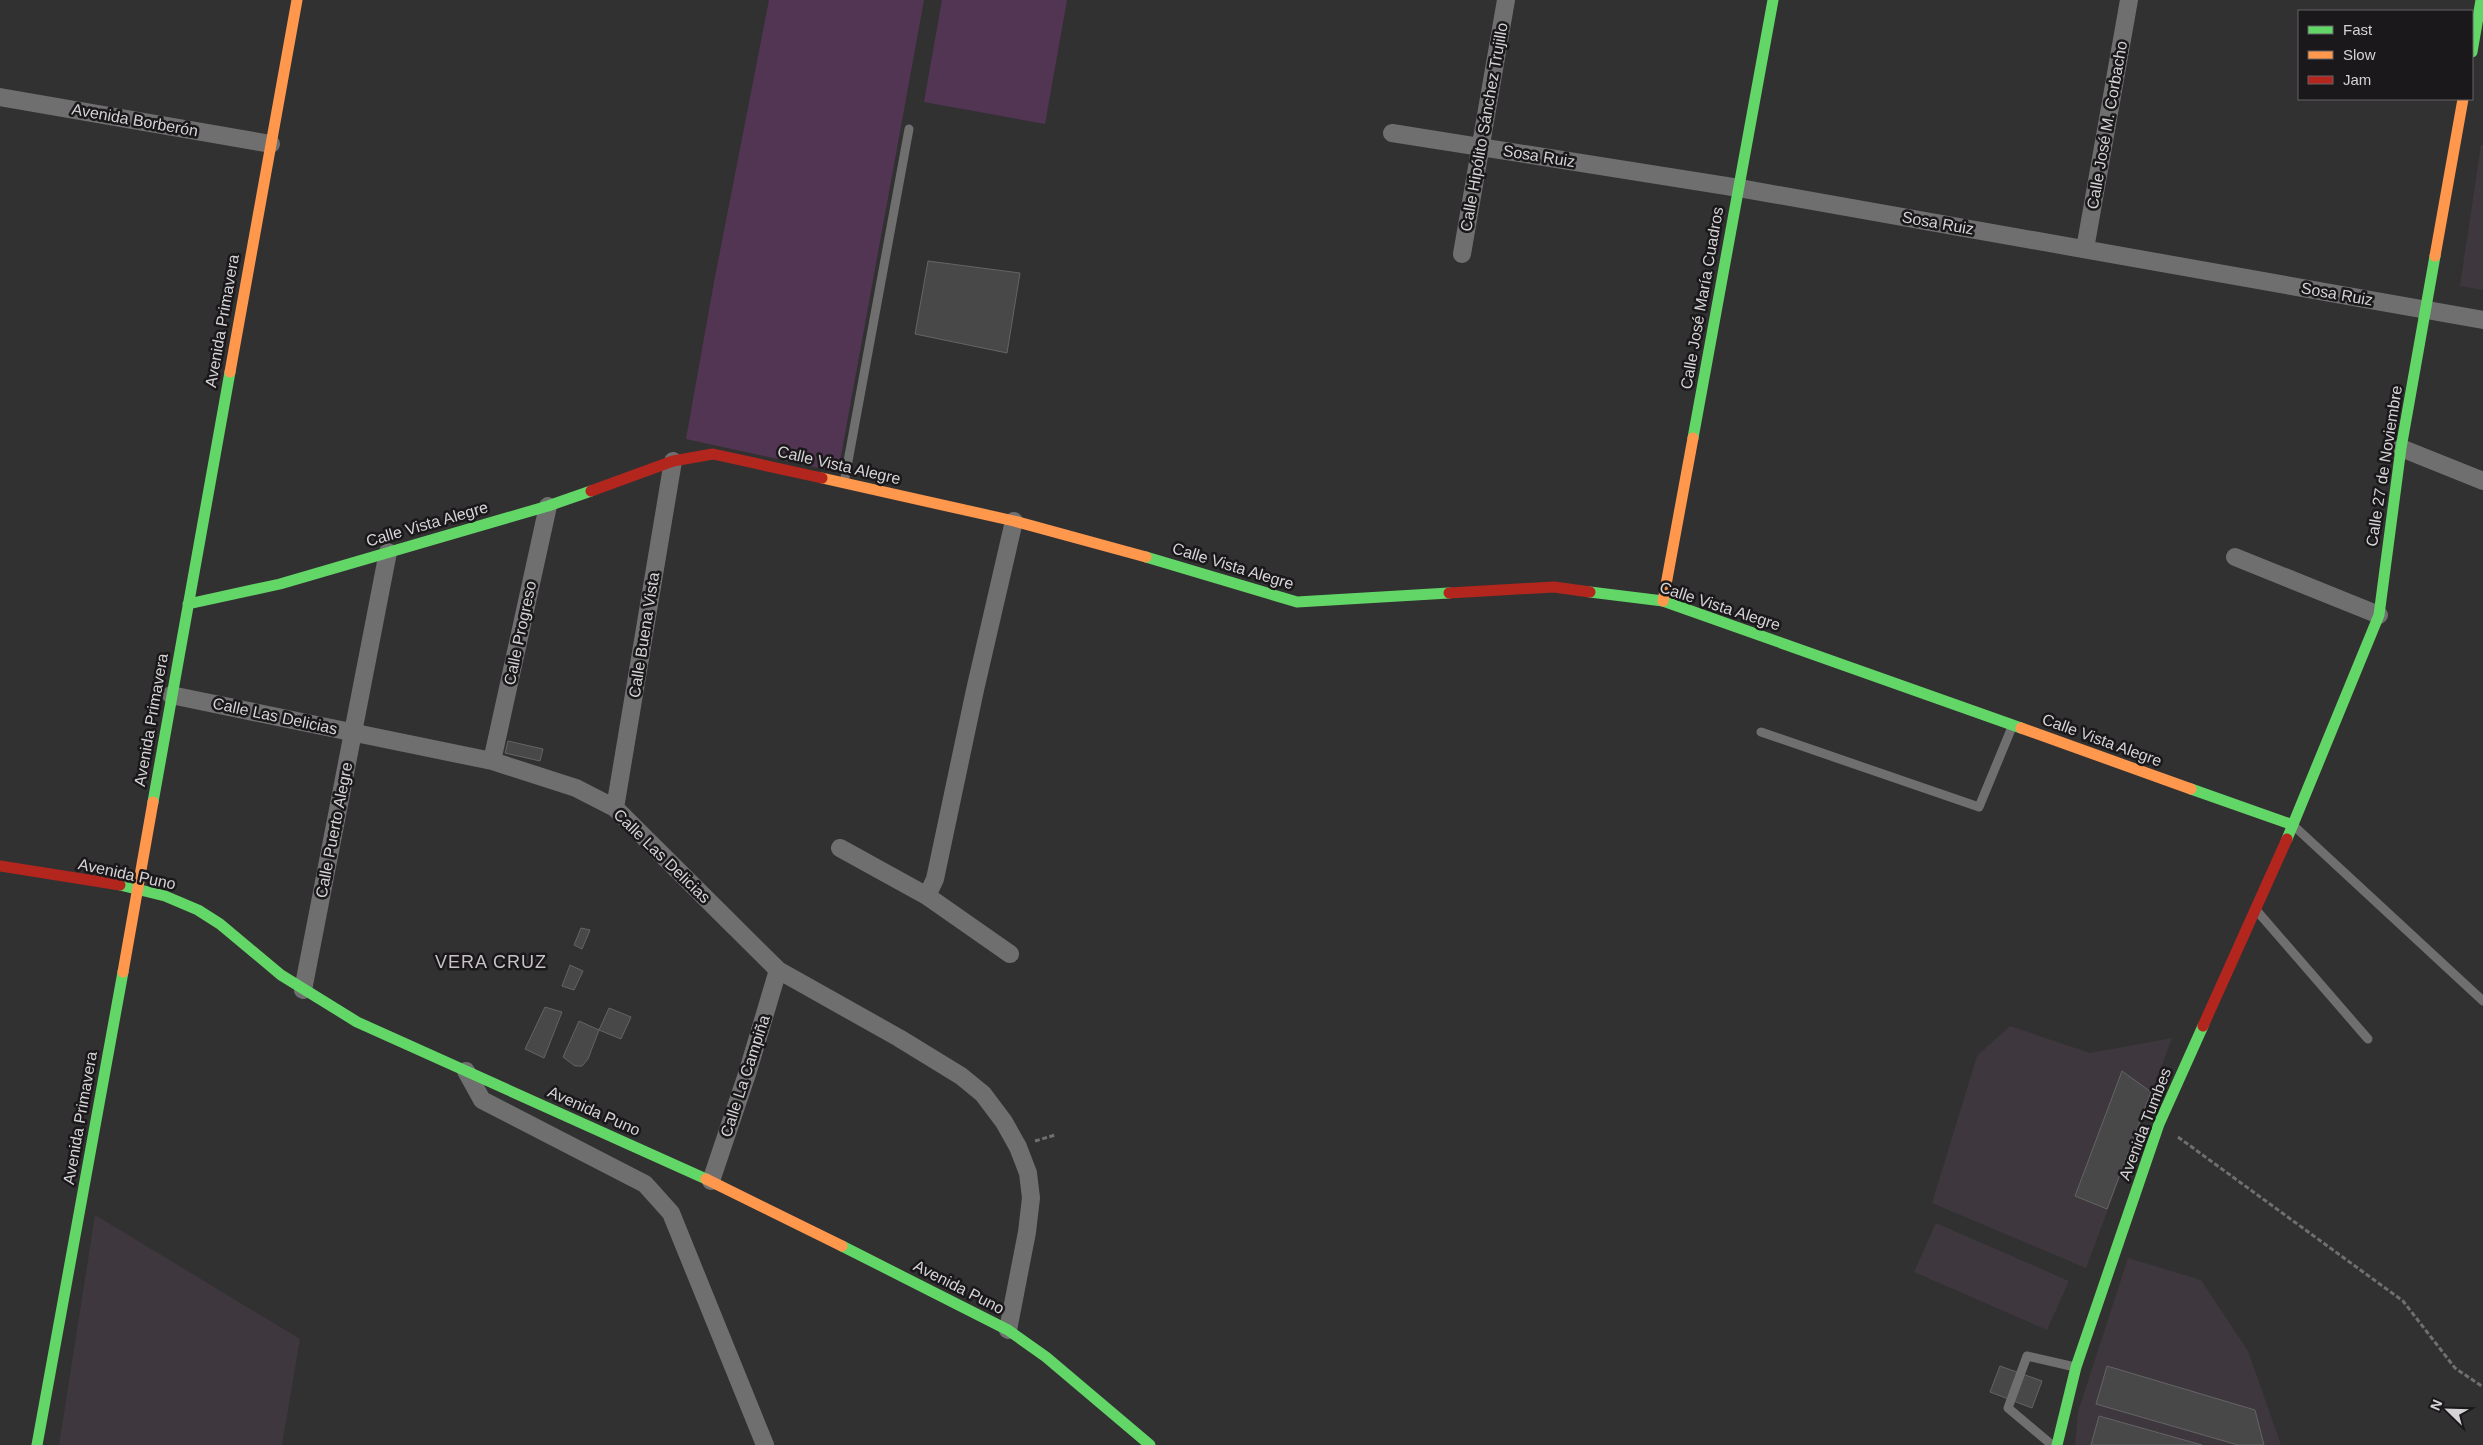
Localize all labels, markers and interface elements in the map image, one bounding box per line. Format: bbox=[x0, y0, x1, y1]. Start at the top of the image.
legend bbox=[2298, 10, 2473, 100]
street label: Calle Hipólito Sánchez Trujillo bbox=[1457, 21, 1511, 233]
text: Fast bbox=[2343, 21, 2373, 38]
street label: Calle José M. Corbacho bbox=[2084, 39, 2130, 211]
text: Slow bbox=[2343, 46, 2376, 63]
text: Jam bbox=[2343, 71, 2371, 88]
street label: Avenida Borberón bbox=[71, 101, 199, 139]
street label: Sosa Ruiz bbox=[1502, 142, 1576, 170]
street label: Calle José María Cuadros bbox=[1678, 205, 1726, 391]
street label: Sosa Ruiz bbox=[1901, 208, 1975, 238]
street label: Avenida Primavera bbox=[202, 253, 242, 389]
street label: Sosa Ruiz bbox=[2300, 279, 2374, 309]
street label: Calle 27 de Noviembre bbox=[2363, 384, 2405, 548]
street label: Calle Vista Alegre bbox=[776, 443, 902, 487]
street label: Calle Vista Alegre bbox=[364, 498, 490, 550]
street label: Calle Vista Alegre bbox=[1170, 539, 1296, 593]
street label: Calle Buena Vista bbox=[626, 571, 662, 699]
street label: Calle Vista Alegre bbox=[1657, 578, 1783, 634]
street label: Calle Progreso bbox=[501, 579, 539, 687]
street label: Avenida Primavera bbox=[131, 652, 171, 788]
street label: Calle Las Delicias bbox=[211, 694, 339, 738]
street label: Calle Vista Alegre bbox=[2040, 710, 2164, 770]
street label: Calle Puerto Alegre bbox=[313, 761, 356, 899]
street label: Calle Las Delicias bbox=[610, 806, 714, 906]
street label: Avenida Puno bbox=[77, 855, 177, 893]
district label: VERA CRUZ bbox=[435, 952, 547, 972]
street label: Calle La Campiña bbox=[717, 1013, 773, 1139]
street label: Avenida Primavera bbox=[60, 1050, 100, 1186]
street label: Avenida Tumbes bbox=[2116, 1065, 2174, 1183]
street label: Avenida Puno bbox=[545, 1083, 643, 1139]
street label: Avenida Puno bbox=[911, 1257, 1007, 1317]
north arrow bbox=[2423, 1385, 2473, 1435]
text: N bbox=[2427, 1397, 2445, 1413]

